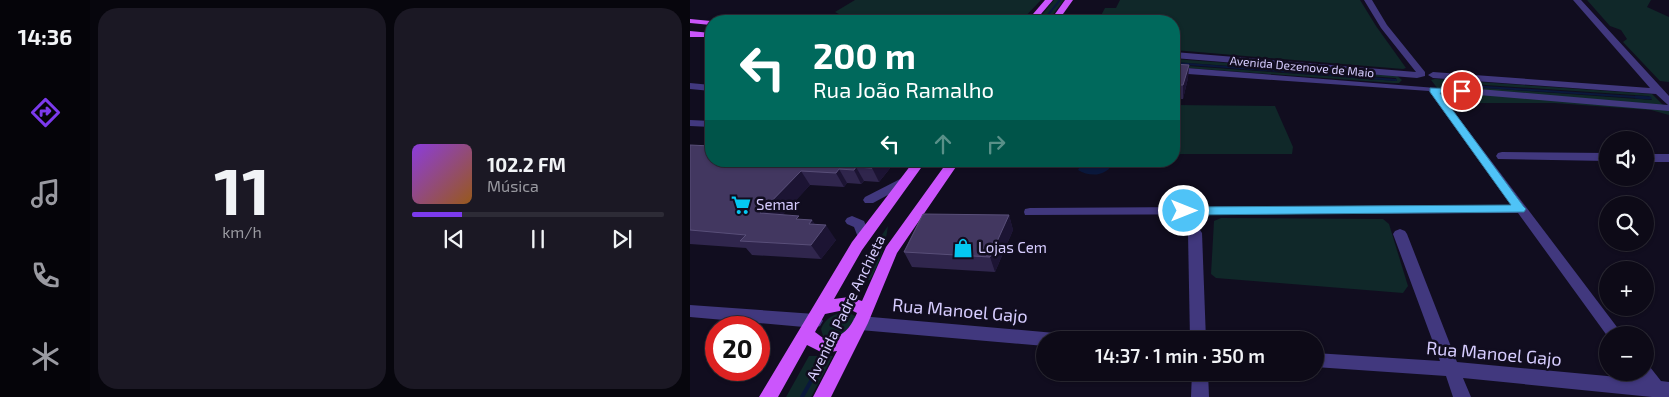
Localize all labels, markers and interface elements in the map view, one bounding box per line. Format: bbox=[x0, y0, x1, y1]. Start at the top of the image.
text: 14:36 bbox=[18, 23, 72, 49]
text: 200 m bbox=[813, 34, 916, 76]
icon: left bbox=[730, 35, 795, 100]
street label: Avenida Dezenove de Maio bbox=[1229, 53, 1375, 79]
pin bbox=[1441, 70, 1483, 112]
text: Rua João Ramalho bbox=[813, 76, 994, 102]
icon: arrive bbox=[1448, 77, 1476, 105]
icon: directions bbox=[28, 95, 63, 130]
icon: left bbox=[876, 130, 904, 158]
icon: ahead bbox=[929, 130, 957, 158]
icon: right bbox=[982, 130, 1010, 158]
map controls bbox=[1599, 131, 1654, 381]
button: sound bbox=[1599, 131, 1654, 186]
text: 11 bbox=[214, 150, 270, 228]
text: 102.2 FM bbox=[487, 153, 566, 176]
icon: music bbox=[28, 176, 63, 211]
text: Música bbox=[487, 176, 539, 195]
position arrow bbox=[1157, 184, 1209, 236]
supermarket icon: Semar bbox=[730, 194, 752, 216]
place label: Semar bbox=[756, 195, 800, 213]
button: search bbox=[1599, 196, 1654, 251]
text: km/h bbox=[222, 222, 262, 241]
icon: previous bbox=[440, 225, 468, 253]
icon: pause bbox=[524, 225, 552, 253]
icon: next bbox=[608, 225, 636, 253]
street label: Avenida Padre Anchieta bbox=[802, 232, 888, 383]
shop icon: Lojas Cem bbox=[952, 237, 974, 259]
place label: Lojas Cem bbox=[978, 238, 1047, 257]
icon: phone bbox=[28, 258, 63, 293]
button: + bbox=[1599, 261, 1654, 316]
street label: Rua Manoel Gajo bbox=[891, 293, 1029, 327]
speed limit sign: 20 bbox=[705, 316, 770, 381]
button: − bbox=[1599, 326, 1654, 381]
street label: Rua Manoel Gajo bbox=[1425, 336, 1563, 370]
icon: climate bbox=[28, 339, 63, 374]
text: 14:37 · 1 min · 350 m bbox=[1095, 344, 1265, 367]

